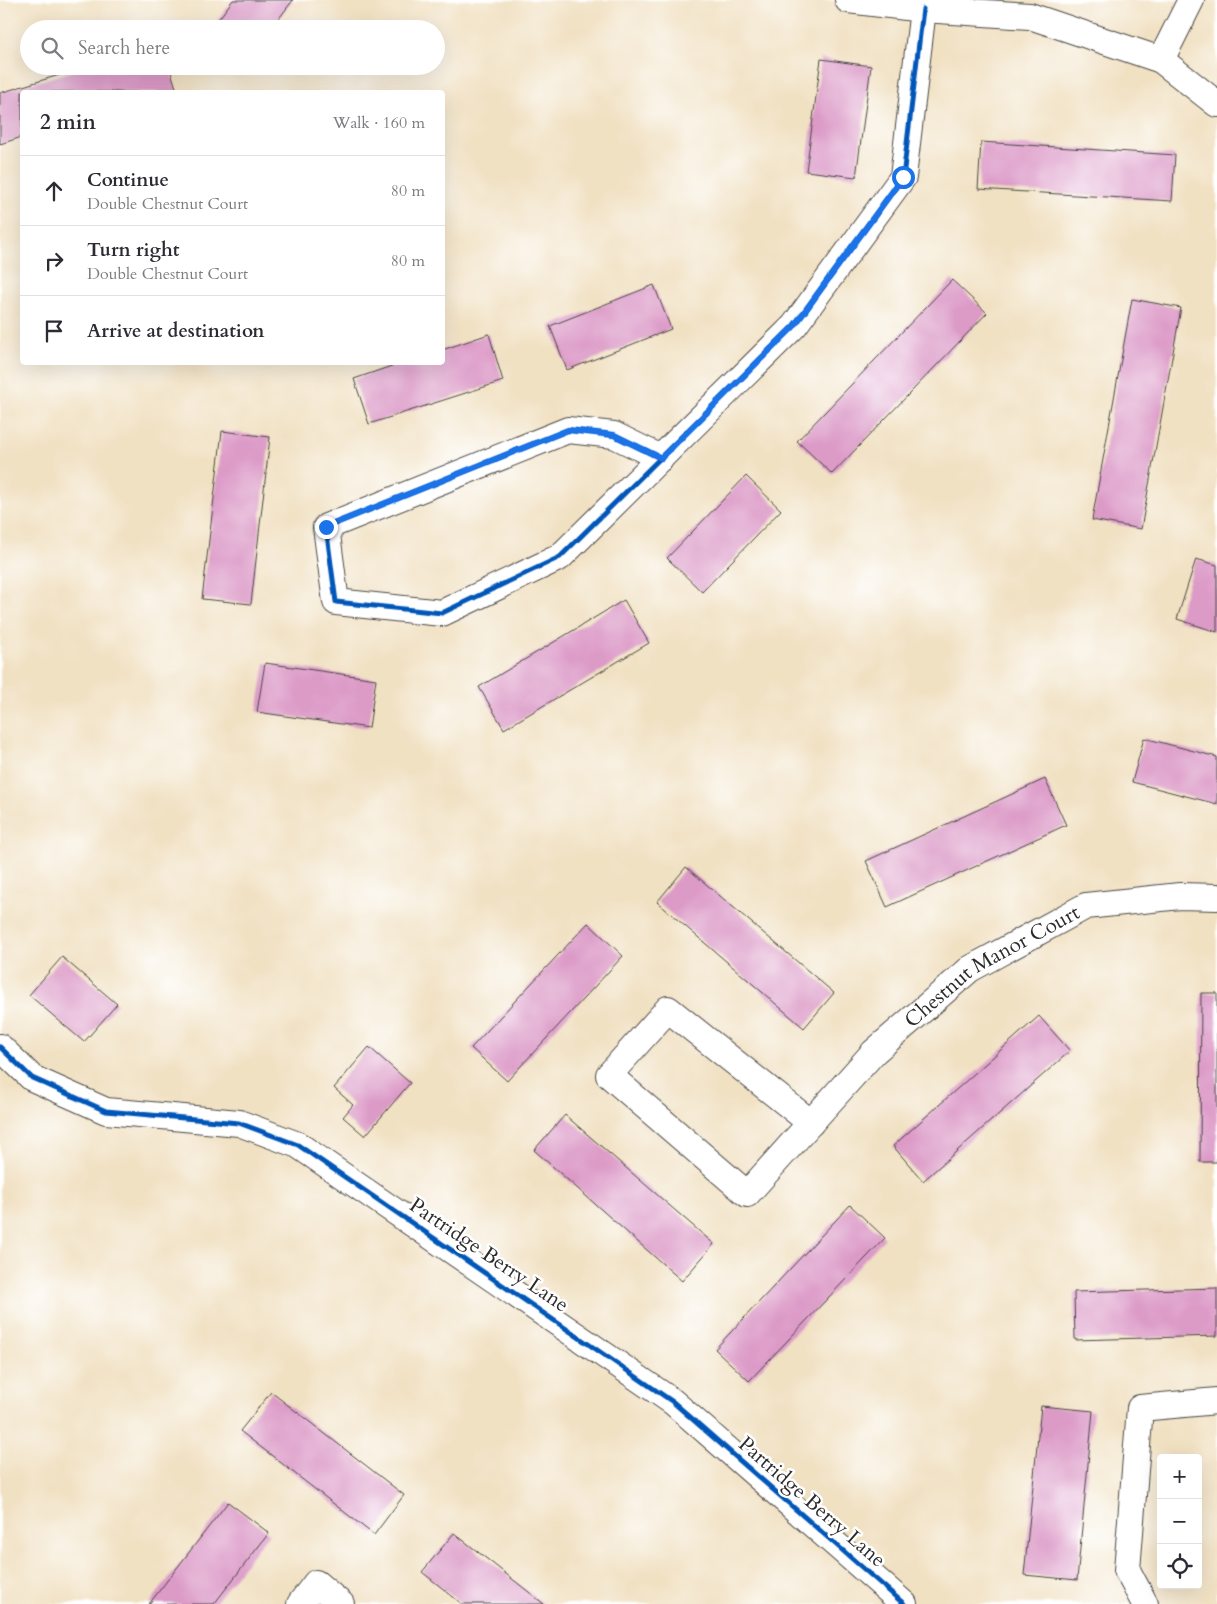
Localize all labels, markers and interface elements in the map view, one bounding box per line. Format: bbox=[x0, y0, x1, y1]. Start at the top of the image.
search box bbox=[20, 20, 445, 75]
icon: search bbox=[38, 34, 66, 62]
text: Search here bbox=[78, 35, 170, 61]
text: 2 min bbox=[40, 108, 96, 137]
text: Walk · 160 m bbox=[333, 112, 425, 134]
route start bbox=[892, 166, 915, 189]
text: Continue bbox=[87, 167, 169, 193]
icon: ahead bbox=[40, 177, 68, 205]
text: 80 m bbox=[391, 180, 425, 202]
text: Double Chestnut Court bbox=[87, 193, 248, 215]
text: Turn right bbox=[87, 237, 179, 263]
icon: right bbox=[40, 247, 68, 275]
text: 80 m bbox=[391, 250, 425, 272]
text: Double Chestnut Court bbox=[87, 263, 248, 285]
icon: arrive bbox=[40, 317, 68, 345]
text: Arrive at destination bbox=[87, 318, 264, 344]
route end bbox=[315, 516, 338, 539]
street label: Chestnut Manor Court bbox=[898, 898, 1085, 1034]
street label: Partridge Berry Lane bbox=[404, 1191, 574, 1319]
street label: Partridge Berry Lane bbox=[732, 1430, 892, 1574]
map controls bbox=[1157, 1454, 1202, 1589]
button: + bbox=[1157, 1454, 1202, 1499]
button: − bbox=[1157, 1499, 1202, 1544]
button: locate bbox=[1157, 1544, 1202, 1589]

